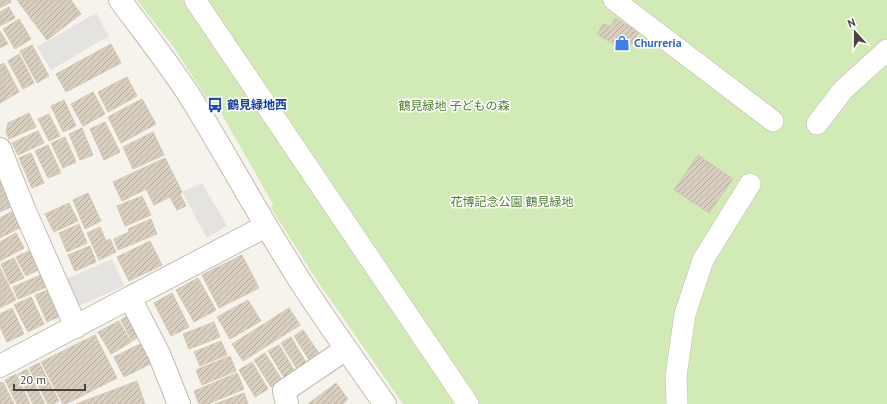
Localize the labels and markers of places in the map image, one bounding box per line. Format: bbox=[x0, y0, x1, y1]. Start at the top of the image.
shop icon: Churreria bbox=[613, 34, 631, 52]
place label: Churreria bbox=[634, 35, 682, 50]
bus stop icon: 鶴見緑地西 bbox=[206, 96, 224, 114]
place label: 鶴見緑地西 bbox=[227, 97, 287, 112]

